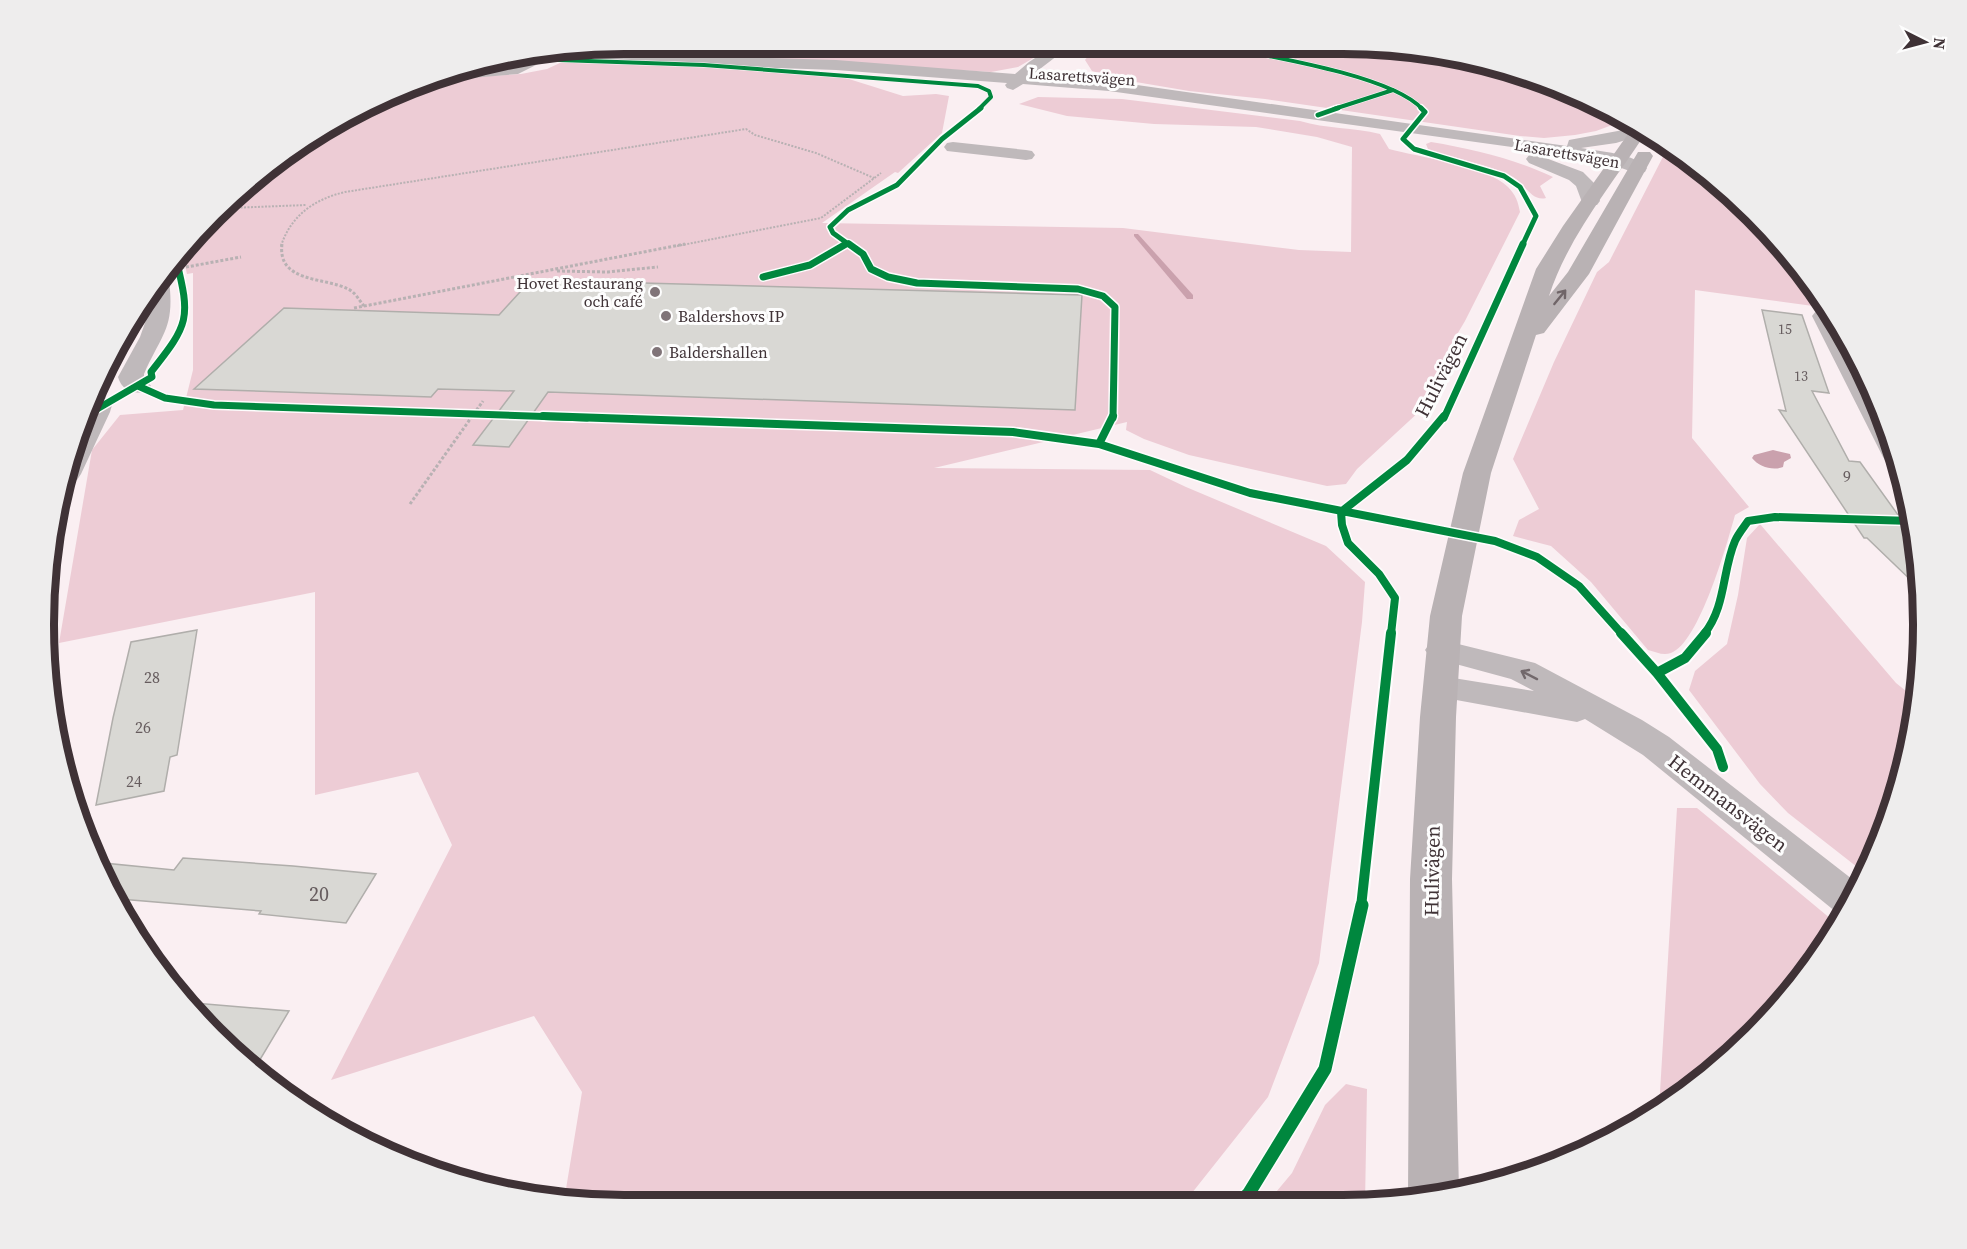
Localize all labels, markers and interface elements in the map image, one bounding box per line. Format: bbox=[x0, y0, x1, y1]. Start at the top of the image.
north arrow bbox=[1895, 12, 1955, 72]
text: N bbox=[1928, 37, 1951, 51]
street label: Lasarettsvägen bbox=[1028, 61, 1136, 91]
street label: Lasarettsvägen bbox=[1513, 133, 1622, 173]
place label: Hovet Restaurang och café bbox=[516, 272, 643, 312]
marker: Hovet Restaurang och café bbox=[648, 285, 662, 299]
one-way arrow bbox=[1553, 290, 1567, 305]
place label: Baldershovs IP bbox=[678, 305, 785, 327]
marker: Baldershovs IP bbox=[659, 309, 673, 323]
house number: 15 bbox=[1778, 319, 1792, 339]
street label: Hulivägen bbox=[1408, 328, 1474, 422]
place label: Baldershallen bbox=[669, 341, 768, 363]
marker: Baldershallen bbox=[650, 345, 664, 359]
house number: 13 bbox=[1794, 366, 1808, 386]
house number: 9 bbox=[1843, 465, 1851, 487]
house number: 28 bbox=[144, 666, 160, 688]
one-way arrow bbox=[1521, 669, 1539, 681]
house number: 26 bbox=[135, 716, 151, 738]
street label: Hemmansvägen bbox=[1662, 747, 1794, 859]
house number: 24 bbox=[126, 770, 142, 792]
street label: Hulivägen bbox=[1417, 825, 1447, 917]
house number: 20 bbox=[309, 880, 329, 908]

